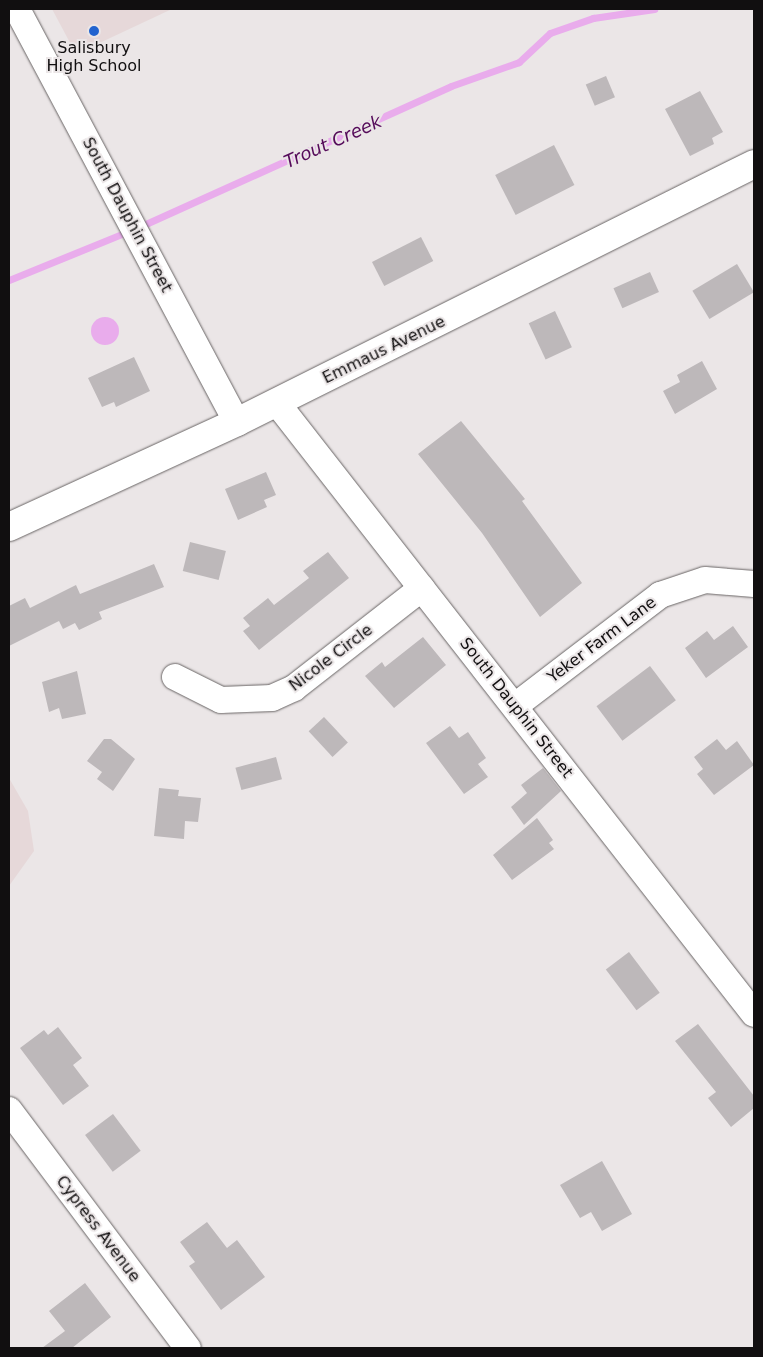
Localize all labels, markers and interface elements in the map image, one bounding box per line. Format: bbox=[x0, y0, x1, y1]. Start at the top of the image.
marker: Salisbury High School bbox=[88, 25, 100, 37]
place label: Salisbury High School bbox=[47, 38, 141, 76]
water label: Trout Creek bbox=[281, 111, 385, 173]
street label: South Dauphin Street bbox=[78, 134, 176, 296]
street label: Emmaus Avenue bbox=[320, 312, 448, 388]
street label: Yeker Farm Lane bbox=[544, 593, 660, 687]
street label: Nicole Circle bbox=[286, 620, 376, 696]
street label: South Dauphin Street bbox=[455, 634, 577, 782]
street label: Cypress Avenue bbox=[52, 1172, 144, 1286]

